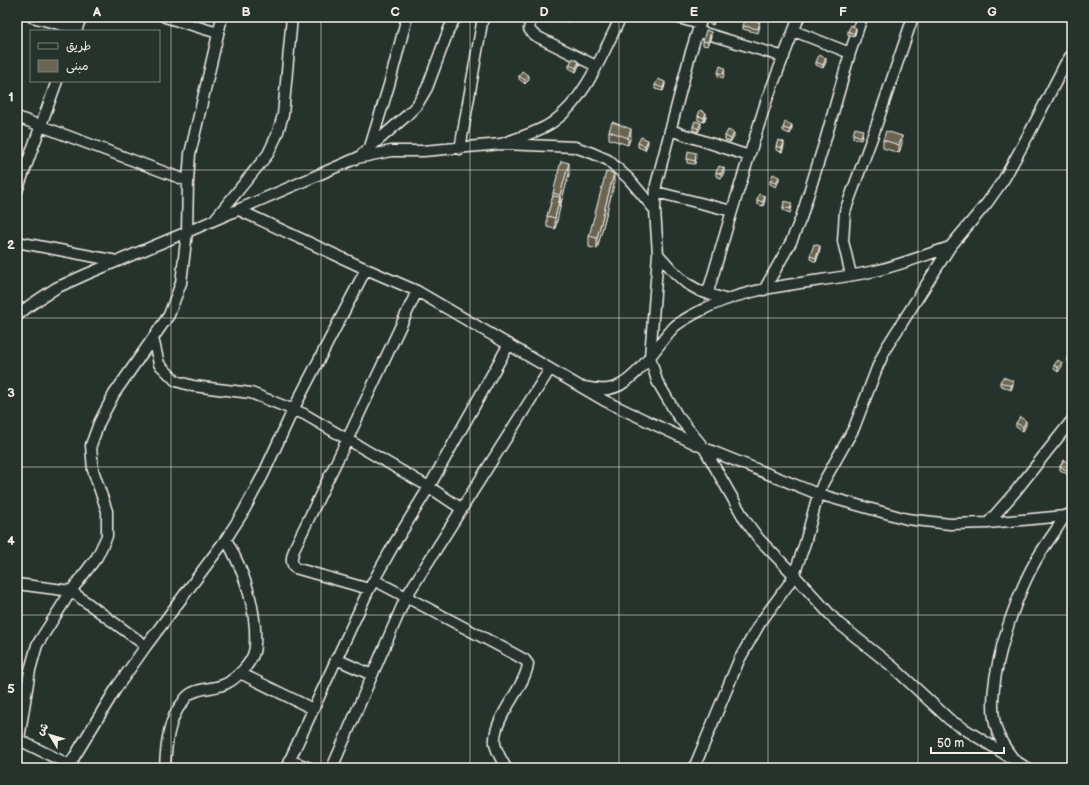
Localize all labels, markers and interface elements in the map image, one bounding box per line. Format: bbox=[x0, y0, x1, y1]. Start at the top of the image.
text: A bbox=[92, 4, 101, 20]
text: B bbox=[241, 4, 251, 20]
text: C bbox=[390, 4, 400, 20]
text: D bbox=[539, 4, 549, 20]
text: E bbox=[690, 4, 699, 20]
text: F bbox=[839, 4, 847, 20]
text: G bbox=[987, 4, 997, 20]
legend bbox=[30, 30, 160, 82]
text: طريق bbox=[66, 39, 91, 54]
text: مبنى bbox=[66, 59, 89, 74]
text: 1 bbox=[8, 89, 14, 105]
text: 2 bbox=[7, 237, 15, 253]
text: 3 bbox=[7, 385, 15, 401]
text: 4 bbox=[7, 533, 15, 549]
text: 5 bbox=[7, 681, 15, 697]
north arrow bbox=[30, 715, 70, 755]
text: ش bbox=[34, 720, 51, 738]
scale bar bbox=[931, 729, 1004, 755]
text: 50 m bbox=[937, 736, 964, 751]

